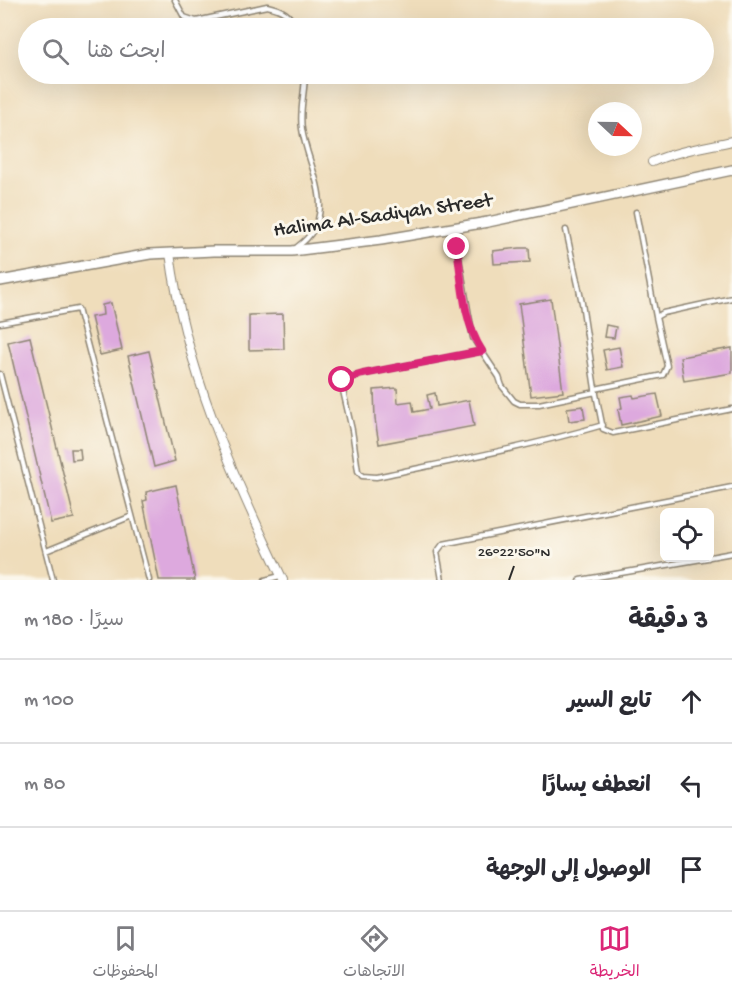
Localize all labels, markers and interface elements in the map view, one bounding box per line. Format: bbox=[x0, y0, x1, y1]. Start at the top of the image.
search box bbox=[18, 18, 714, 84]
icon: search bbox=[39, 35, 72, 68]
text: ابحث هنا bbox=[87, 40, 166, 66]
north arrow bbox=[588, 102, 642, 156]
street label: Halima Al-Sadiyah Street bbox=[272, 189, 496, 245]
route end bbox=[443, 233, 469, 259]
route start bbox=[328, 366, 354, 392]
map controls bbox=[660, 508, 714, 562]
button: locate bbox=[660, 508, 714, 562]
text: 26°22'50"N bbox=[478, 544, 551, 562]
text: 3 دقيقة bbox=[628, 607, 708, 638]
text: سيرًا · 180 m bbox=[24, 610, 124, 633]
icon: ahead bbox=[675, 685, 708, 718]
text: 100 m bbox=[24, 690, 74, 713]
text: تابع السير bbox=[567, 690, 651, 716]
icon: left bbox=[675, 769, 708, 802]
text: 80 m bbox=[24, 774, 65, 797]
text: انعطف يسارًا bbox=[542, 774, 651, 800]
icon: arrive bbox=[675, 853, 708, 886]
text: الوصول إلى الوجهة bbox=[486, 858, 651, 884]
tab: المحفوظات bbox=[92, 922, 158, 985]
tab: الاتجاهات bbox=[343, 922, 405, 985]
tab: الخريطة bbox=[590, 922, 640, 985]

